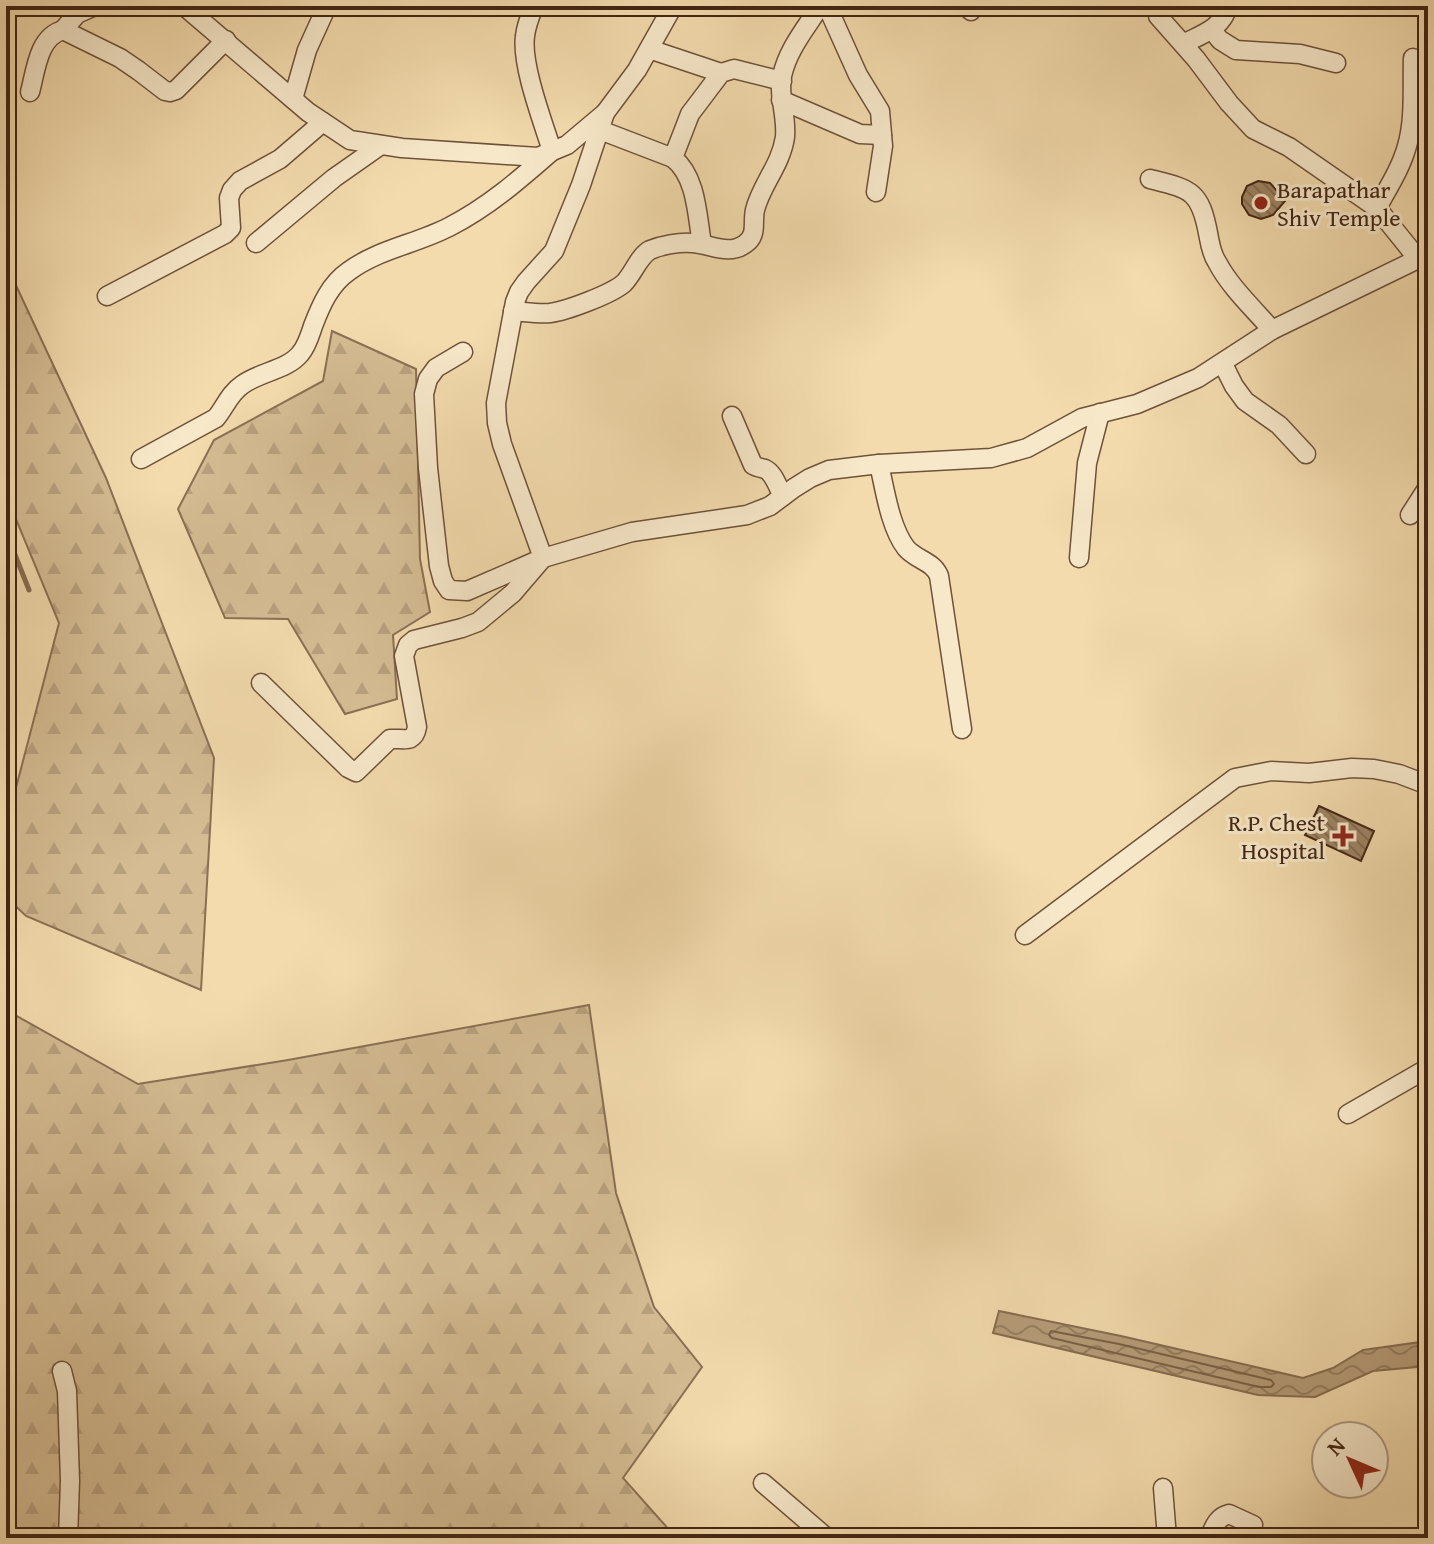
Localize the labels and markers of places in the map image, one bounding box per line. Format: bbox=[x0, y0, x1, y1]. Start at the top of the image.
place label: Barapathar Shiv Temple bbox=[1277, 172, 1401, 235]
marker: Barapathar Shiv Temple bbox=[1252, 194, 1270, 212]
place label: R.P. Chest Hospital bbox=[1228, 805, 1326, 868]
marker: R.P. Chest Hospital bbox=[1332, 825, 1354, 847]

